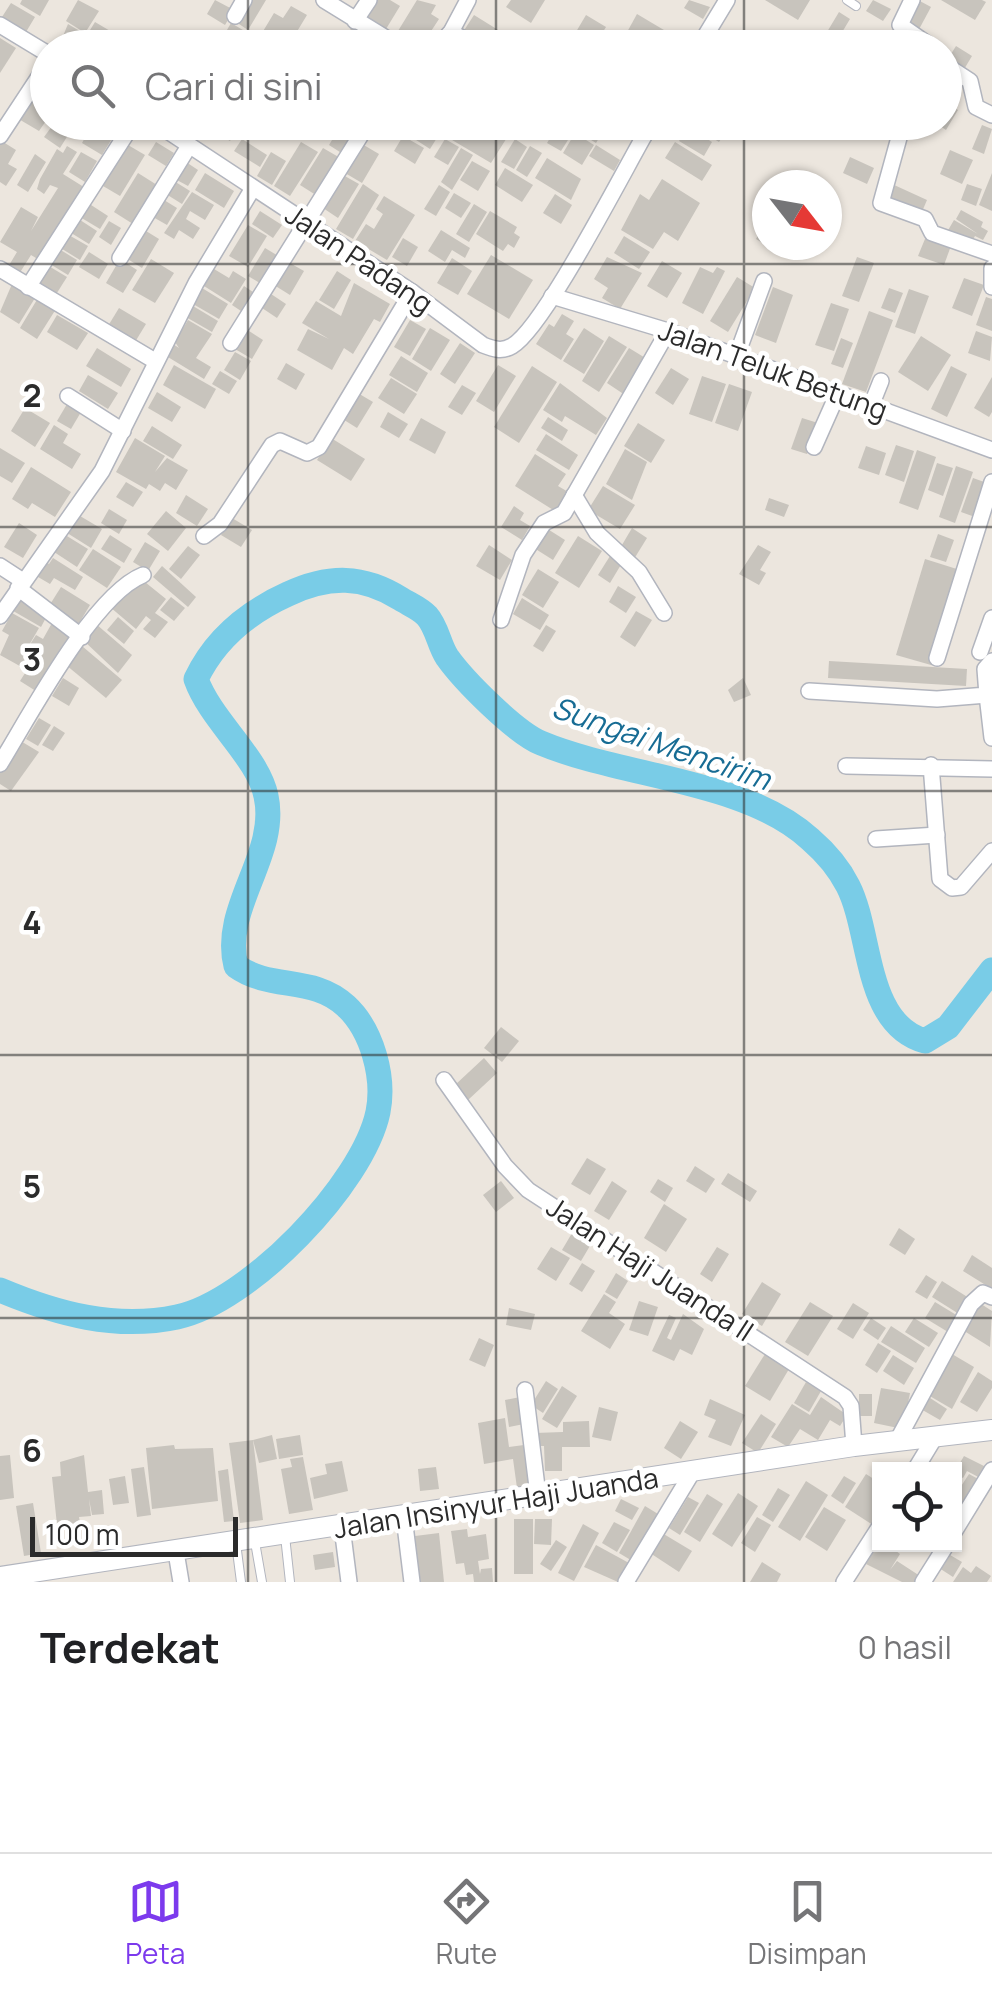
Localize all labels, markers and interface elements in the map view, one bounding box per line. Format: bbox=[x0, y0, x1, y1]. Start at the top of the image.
search box bbox=[30, 30, 962, 140]
icon: search bbox=[65, 58, 120, 113]
text: Cari di sini bbox=[145, 59, 323, 111]
north arrow bbox=[752, 170, 842, 260]
street label: Jalan Padang bbox=[278, 195, 441, 321]
street label: Jalan Teluk Betung bbox=[654, 310, 893, 428]
text: 2 bbox=[22, 373, 42, 417]
text: 3 bbox=[23, 637, 41, 681]
water label: Sungai Mencirim bbox=[547, 686, 778, 800]
text: 4 bbox=[22, 900, 42, 944]
text: 5 bbox=[23, 1164, 41, 1208]
street label: Jalan Haji Juanda II bbox=[540, 1187, 761, 1349]
text: 6 bbox=[22, 1428, 42, 1472]
street label: Jalan Insinyur Haji Juanda bbox=[331, 1458, 661, 1546]
map controls bbox=[872, 1462, 962, 1552]
button: locate bbox=[872, 1462, 962, 1552]
scale bar bbox=[30, 1512, 238, 1556]
text: 100 m bbox=[45, 1515, 119, 1553]
text: Terdekat bbox=[40, 1618, 220, 1676]
text: 0 hasil bbox=[858, 1625, 952, 1669]
tab: Peta bbox=[125, 1874, 185, 1972]
tab: Rute bbox=[436, 1874, 497, 1972]
tab: Disimpan bbox=[748, 1874, 867, 1972]

